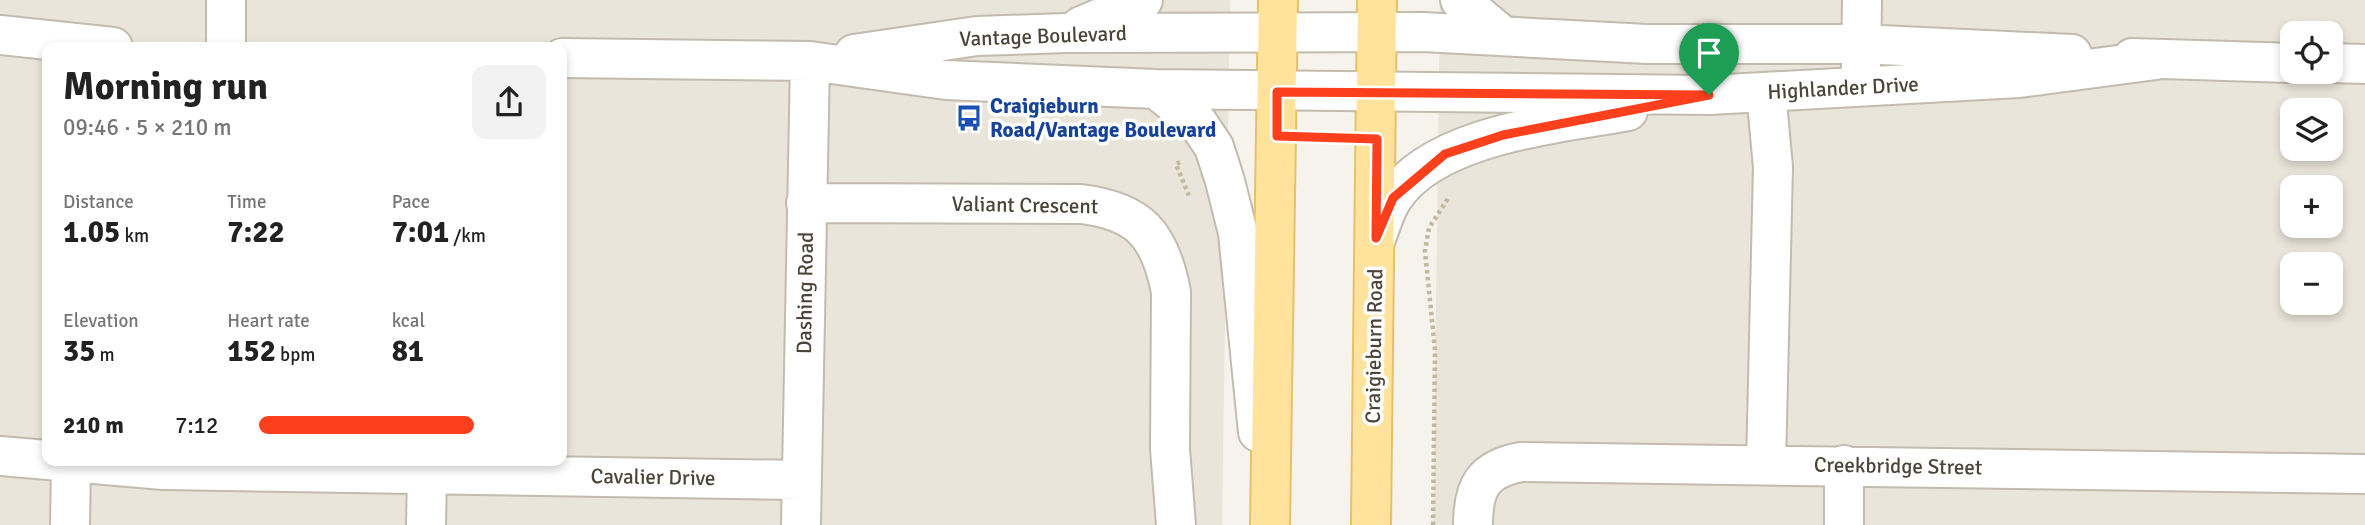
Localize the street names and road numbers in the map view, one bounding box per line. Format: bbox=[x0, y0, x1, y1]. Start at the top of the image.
street label: Vantage Boulevard bbox=[959, 20, 1127, 52]
street label: Highlander Drive bbox=[1767, 71, 1919, 105]
street label: Valiant Crescent bbox=[952, 191, 1098, 219]
street label: Dashing Road bbox=[791, 232, 819, 354]
street label: Craigieburn Road bbox=[1360, 268, 1388, 424]
street label: Creekbridge Street bbox=[1814, 452, 1982, 480]
street label: Cavalier Drive bbox=[590, 463, 716, 491]

